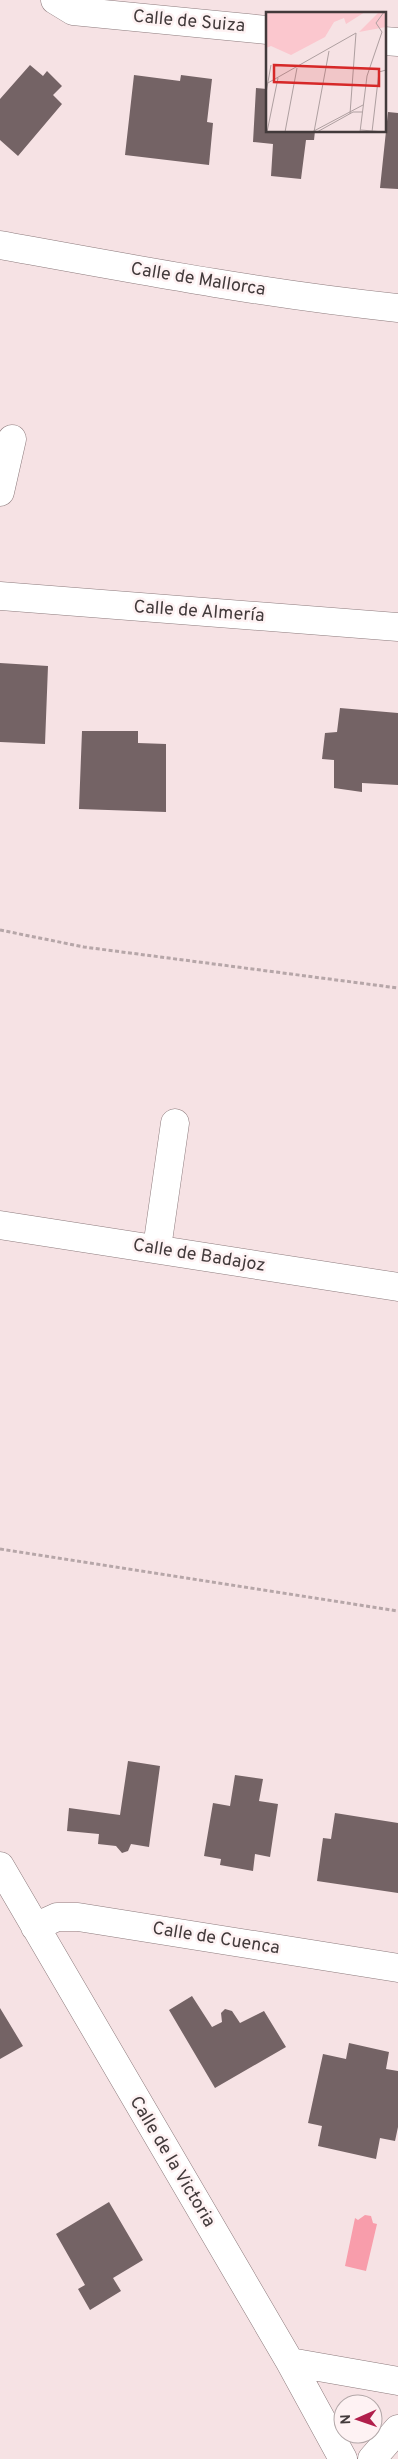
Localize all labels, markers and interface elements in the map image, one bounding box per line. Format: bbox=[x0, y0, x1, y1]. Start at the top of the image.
street label: Calle de Suiza bbox=[132, 6, 246, 38]
inset map bbox=[266, 12, 386, 132]
street label: Calle de Mallorca bbox=[129, 258, 267, 302]
street label: Calle de Almería bbox=[133, 596, 265, 628]
street label: Calle de Badajoz bbox=[131, 1234, 267, 1278]
street label: Calle de Cuenca bbox=[151, 1918, 281, 1960]
street label: Calle de la Victoria bbox=[124, 2092, 220, 2232]
north arrow bbox=[333, 2394, 383, 2444]
text: N bbox=[338, 2414, 355, 2425]

